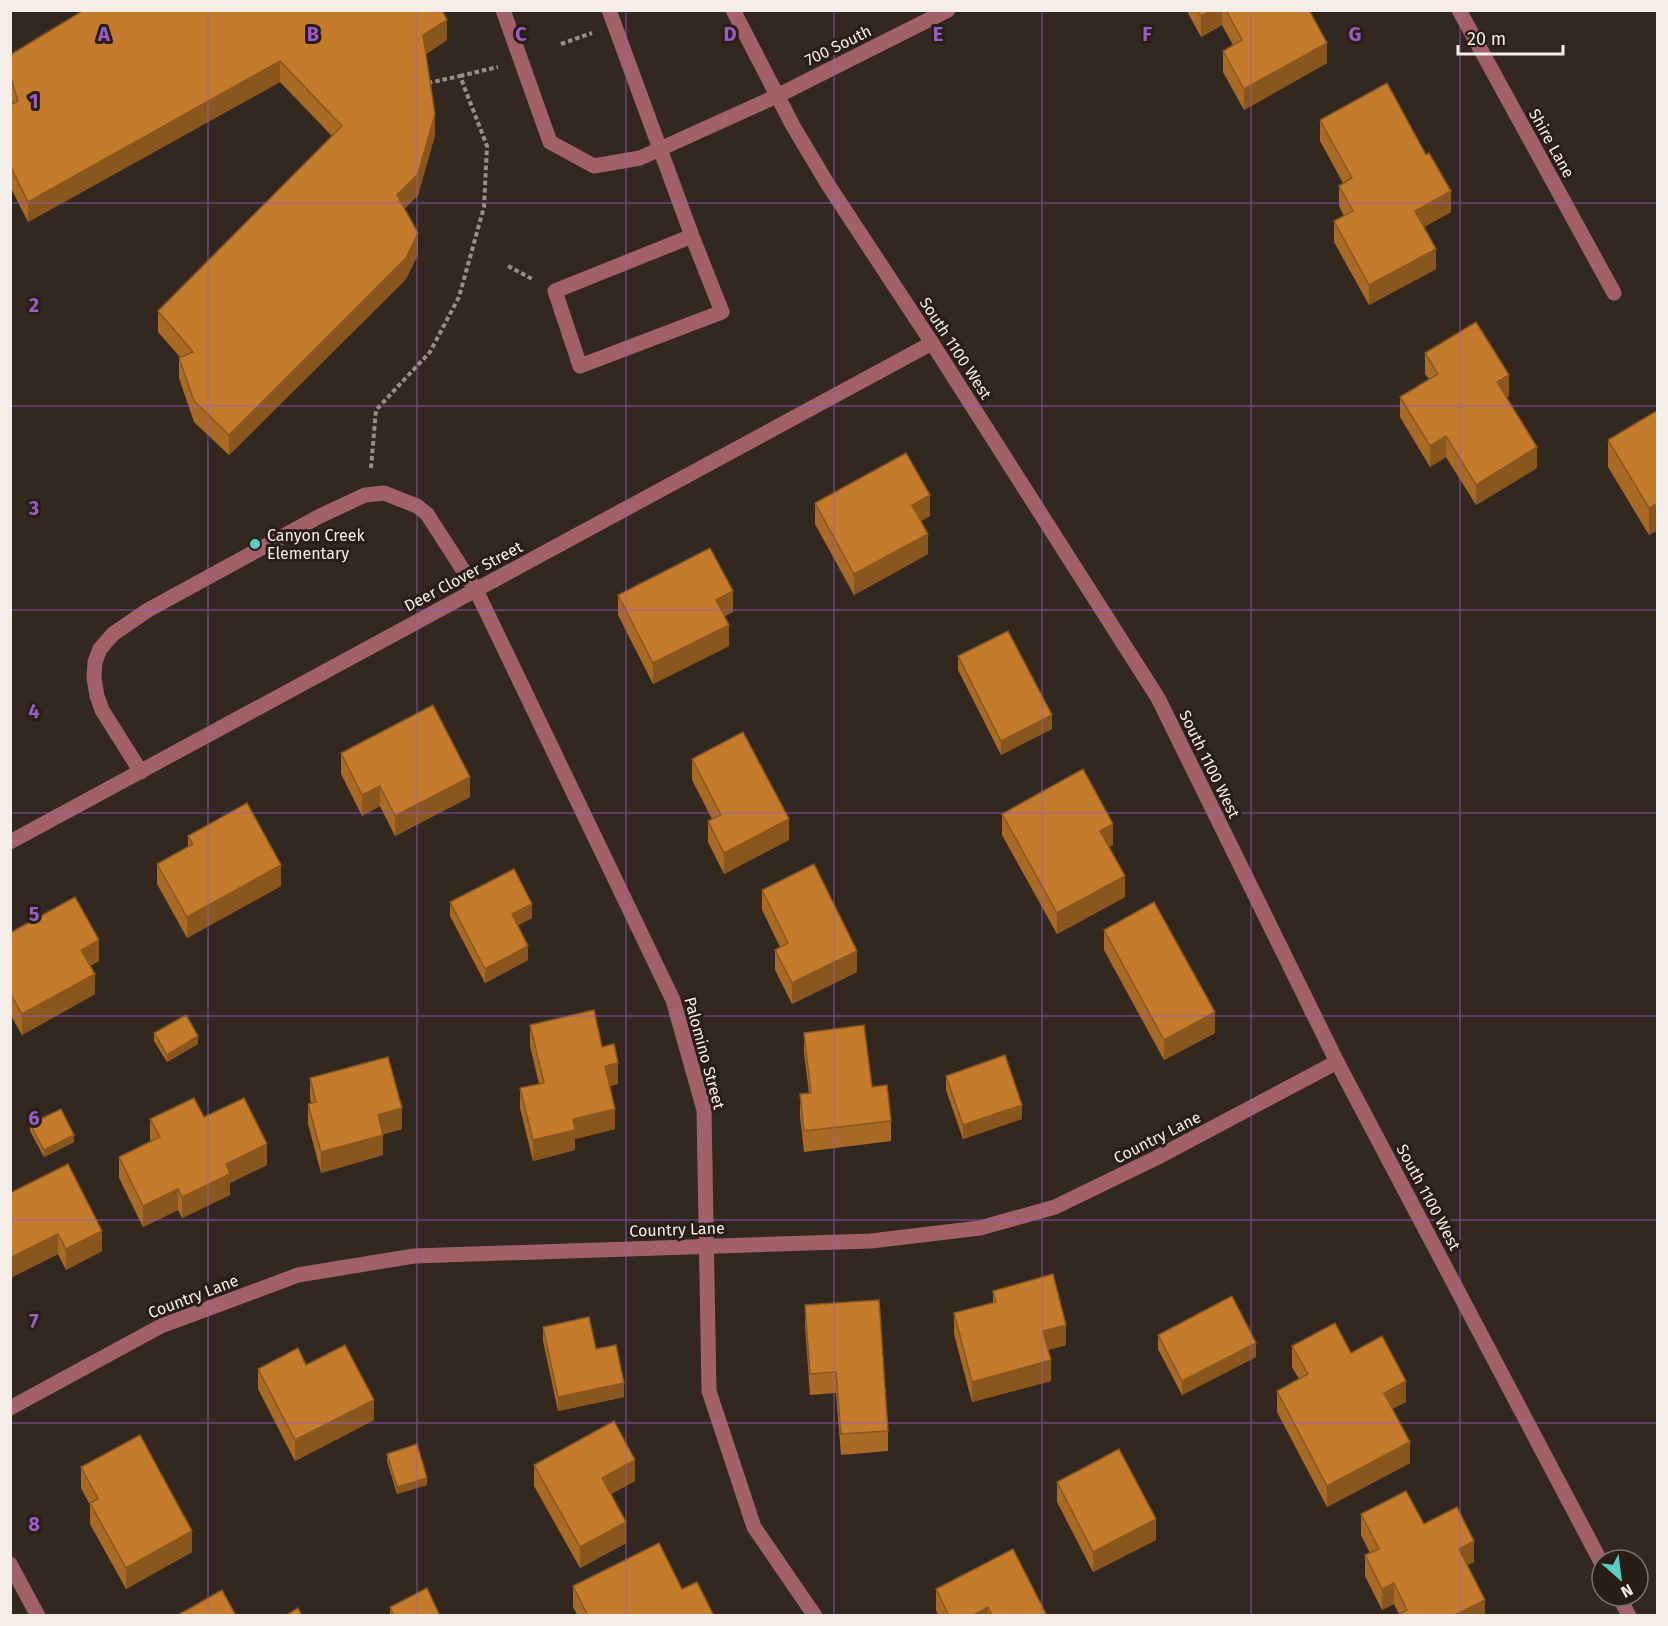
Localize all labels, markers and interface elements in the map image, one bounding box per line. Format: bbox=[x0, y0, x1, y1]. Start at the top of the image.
scale bar bbox=[1458, 18, 1563, 56]
street label: 700 South bbox=[802, 21, 875, 70]
text: A bbox=[97, 22, 111, 46]
text: B bbox=[307, 22, 319, 46]
text: C bbox=[515, 22, 527, 46]
text: D bbox=[723, 22, 737, 46]
text: E bbox=[933, 22, 943, 46]
text: F bbox=[1142, 22, 1152, 46]
text: G bbox=[1349, 22, 1361, 46]
text: 20 m bbox=[1467, 28, 1506, 50]
text: 1 bbox=[29, 89, 39, 113]
street label: Shire Lane bbox=[1525, 105, 1578, 181]
text: 2 bbox=[29, 293, 39, 317]
street label: South 1100 West bbox=[916, 294, 996, 403]
text: 3 bbox=[28, 496, 39, 520]
place label: Canyon Creek Elementary bbox=[267, 526, 365, 563]
marker: Canyon Creek Elementary bbox=[248, 537, 262, 551]
street label: Deer Clover Street bbox=[401, 537, 526, 616]
text: 4 bbox=[28, 699, 40, 723]
street label: South 1100 West bbox=[1175, 707, 1244, 821]
text: 5 bbox=[29, 902, 40, 926]
street label: Palomino Street bbox=[680, 995, 729, 1112]
text: 6 bbox=[28, 1106, 40, 1130]
street label: Country Lane bbox=[1110, 1107, 1204, 1168]
street label: South 1100 West bbox=[1393, 1141, 1465, 1254]
street label: Country Lane bbox=[629, 1218, 725, 1241]
street label: Country Lane bbox=[145, 1271, 241, 1322]
text: 7 bbox=[29, 1309, 39, 1333]
text: 8 bbox=[28, 1512, 40, 1536]
north arrow bbox=[1590, 1548, 1650, 1608]
text: N bbox=[1618, 1580, 1636, 1602]

